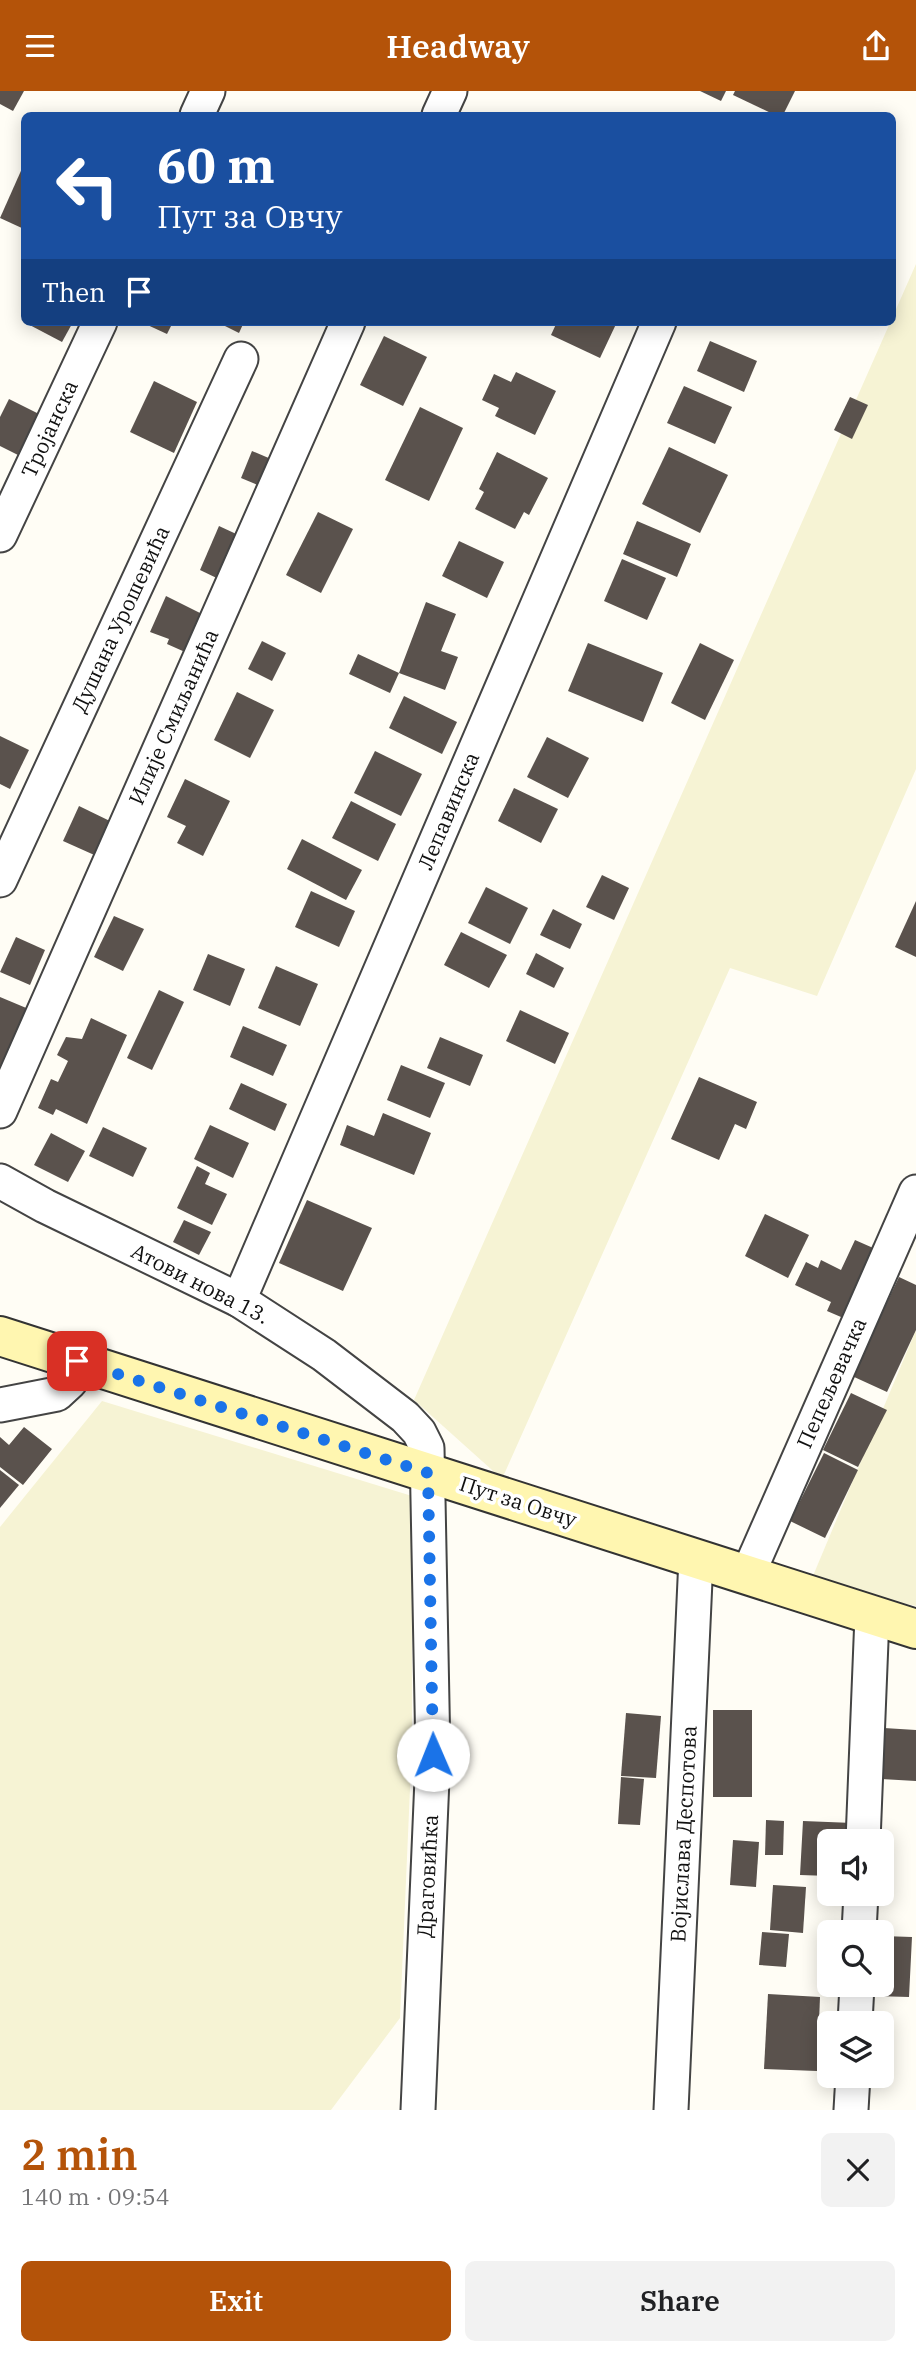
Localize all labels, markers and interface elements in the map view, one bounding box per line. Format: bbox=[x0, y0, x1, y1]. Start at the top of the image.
text: Headway bbox=[386, 25, 530, 67]
icon: menu bbox=[21, 27, 59, 65]
icon: share bbox=[857, 27, 895, 65]
text: 60 m bbox=[157, 133, 275, 196]
icon: left bbox=[42, 140, 133, 231]
text: Пут за Овчу bbox=[157, 195, 342, 237]
icon: arrive bbox=[120, 273, 158, 311]
text: Then bbox=[42, 275, 106, 309]
street label: Тројанска bbox=[14, 375, 84, 482]
street label: Душана Урошевића bbox=[65, 521, 176, 716]
street label: Илије Смиљанића bbox=[122, 624, 224, 809]
street label: Лепавинска bbox=[411, 748, 485, 874]
street label: Атови нова 13. bbox=[127, 1236, 274, 1330]
street label: Пепељевачка bbox=[790, 1313, 872, 1452]
pin bbox=[47, 1331, 107, 1391]
icon: arrive bbox=[58, 1342, 96, 1380]
street label: Пут за Овчу bbox=[456, 1469, 581, 1533]
position arrow bbox=[396, 1718, 470, 1792]
street label: Војислава Деспотова bbox=[663, 1725, 703, 1943]
street label: Драговићка bbox=[410, 1814, 444, 1938]
map controls bbox=[817, 1829, 894, 2088]
button: sound bbox=[817, 1829, 894, 1906]
button: search bbox=[817, 1920, 894, 1997]
button: layers bbox=[817, 2011, 894, 2088]
text: 2 min bbox=[21, 2127, 138, 2182]
button: close bbox=[821, 2133, 895, 2207]
text: 140 m · 09:54 bbox=[21, 2181, 170, 2211]
button: Exit bbox=[21, 2261, 451, 2341]
button: Share bbox=[465, 2261, 895, 2341]

